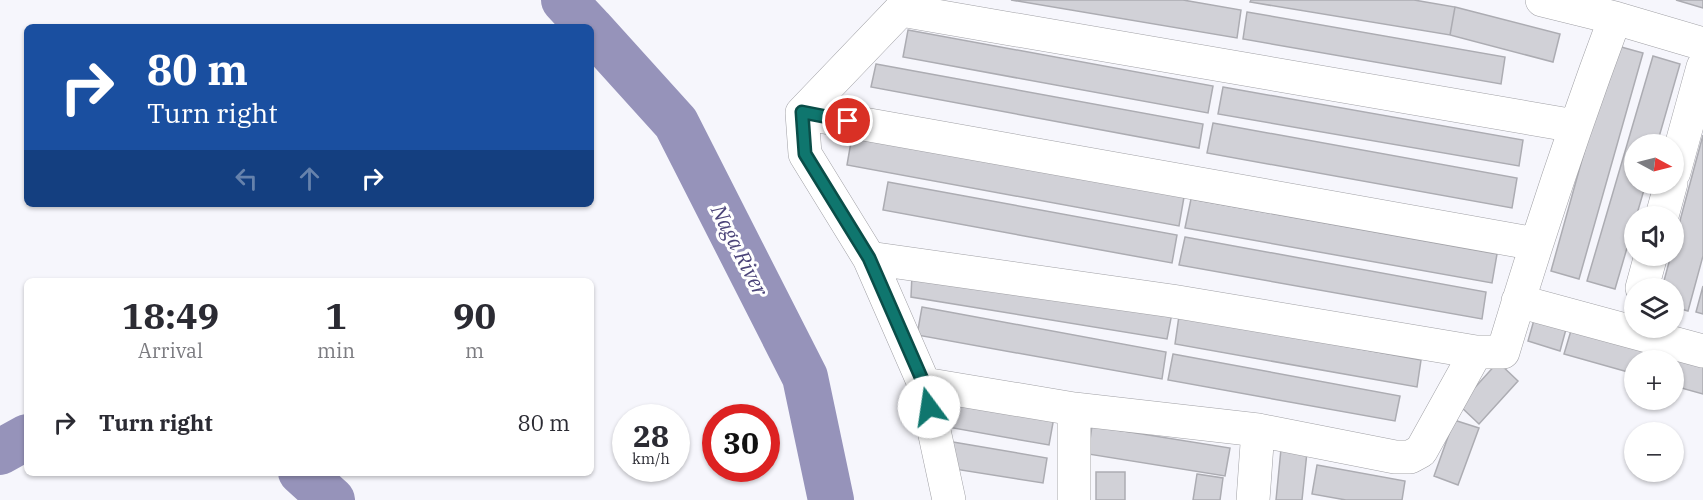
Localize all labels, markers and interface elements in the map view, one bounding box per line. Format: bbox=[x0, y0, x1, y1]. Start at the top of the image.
text: 80 m bbox=[147, 42, 248, 97]
icon: right bbox=[48, 48, 126, 126]
text: Turn right bbox=[147, 95, 278, 130]
pin bbox=[822, 95, 873, 146]
icon: arrive bbox=[831, 104, 864, 137]
north arrow bbox=[1624, 134, 1684, 194]
map controls bbox=[1624, 134, 1684, 482]
icon: left bbox=[230, 162, 263, 195]
icon: ahead bbox=[293, 162, 326, 195]
icon: right bbox=[356, 162, 389, 195]
water label: Naga River bbox=[705, 199, 775, 301]
button: sound bbox=[1624, 206, 1684, 266]
button: layers bbox=[1624, 278, 1684, 338]
text: 18:49 bbox=[122, 292, 219, 339]
text: 1 bbox=[325, 292, 347, 339]
text: 90 bbox=[453, 292, 496, 339]
text: Arrival bbox=[138, 337, 203, 364]
text: min bbox=[317, 337, 355, 364]
text: m bbox=[465, 337, 484, 364]
button: + bbox=[1624, 350, 1684, 410]
position arrow bbox=[897, 375, 961, 439]
speed limit sign: 30 bbox=[702, 404, 780, 482]
icon: right bbox=[48, 406, 81, 439]
text: Turn right bbox=[99, 408, 213, 437]
text: 80 m bbox=[518, 408, 570, 437]
text: 28 bbox=[633, 416, 669, 455]
button: − bbox=[1624, 422, 1684, 482]
text: km/h bbox=[632, 449, 670, 468]

